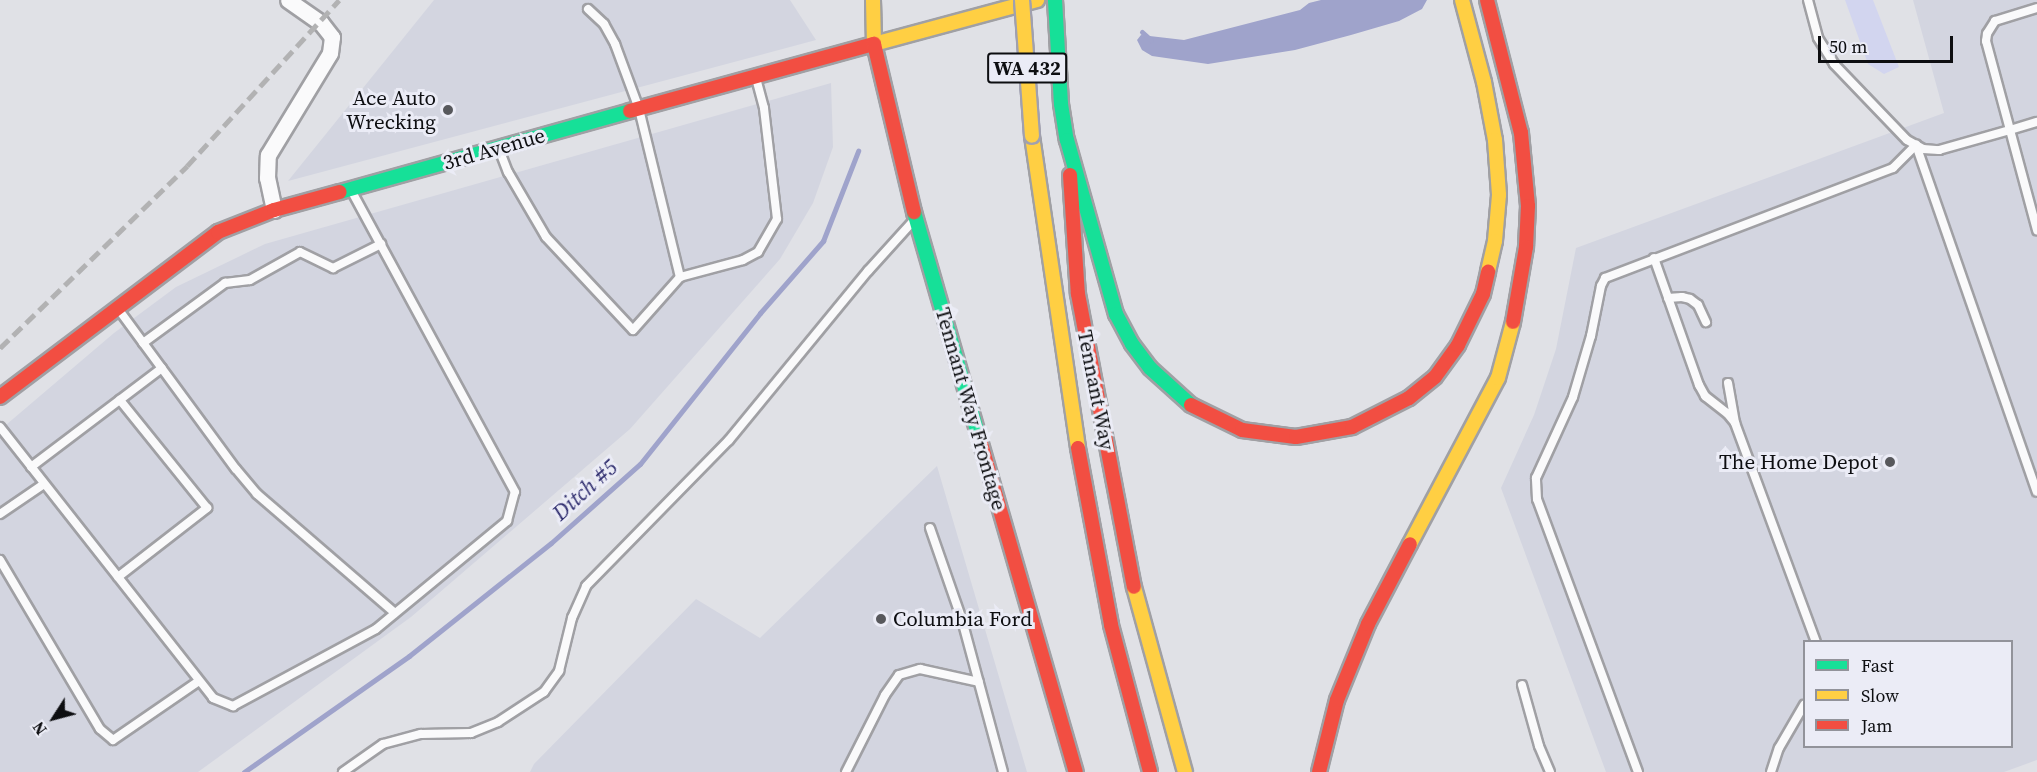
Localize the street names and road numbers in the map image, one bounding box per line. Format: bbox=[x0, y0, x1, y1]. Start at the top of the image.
road number: WA 432 bbox=[986, 51, 1068, 85]
street label: 3rd Avenue bbox=[440, 122, 548, 176]
street label: Tennant Way Frontage bbox=[930, 304, 1012, 514]
street label: Tennant Way bbox=[1072, 328, 1120, 452]

